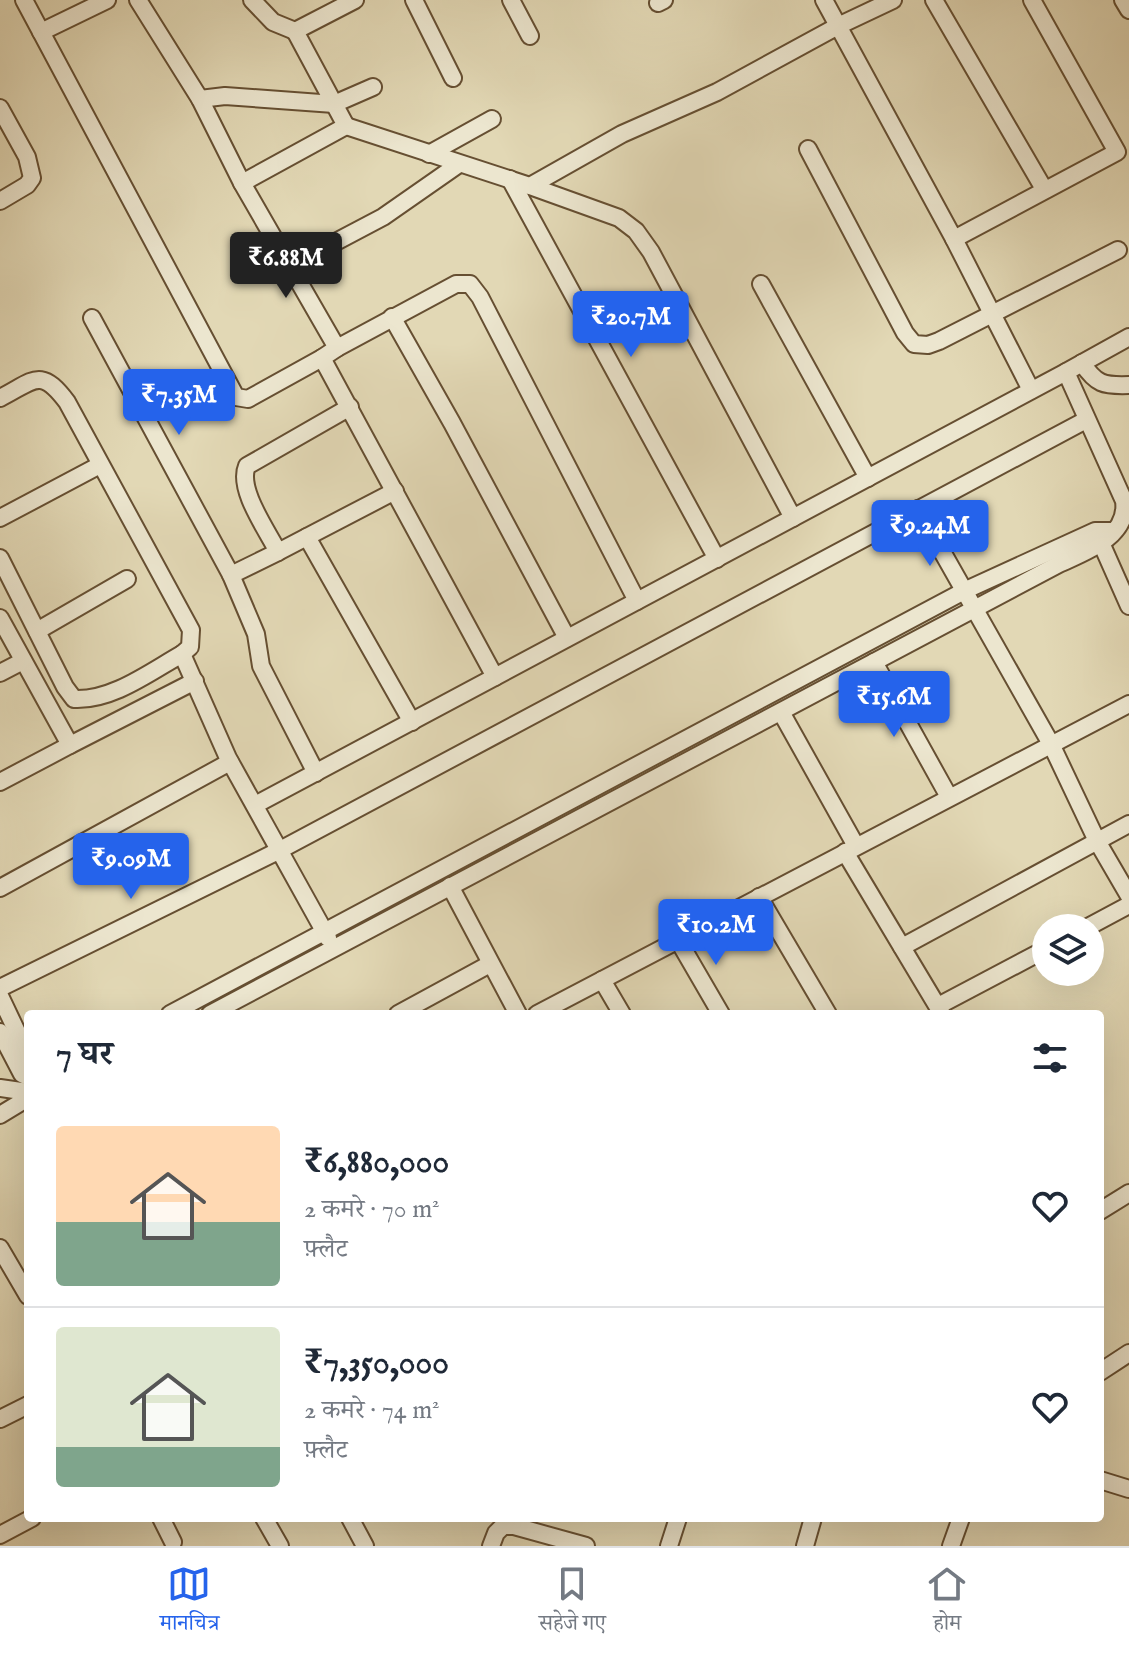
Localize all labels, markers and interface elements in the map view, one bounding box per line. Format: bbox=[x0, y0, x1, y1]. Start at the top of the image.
pin: ₹6.88M bbox=[221, 232, 351, 300]
text: ₹6.88M bbox=[248, 241, 324, 274]
pin: ₹20.7M bbox=[566, 291, 696, 359]
text: ₹20.7M bbox=[591, 300, 671, 333]
pin: ₹7.35M bbox=[114, 369, 244, 437]
text: ₹7.35M bbox=[141, 378, 217, 411]
pin: ₹9.24M bbox=[865, 500, 995, 568]
text: ₹9.24M bbox=[889, 509, 971, 542]
pin: ₹15.6M bbox=[829, 671, 959, 739]
text: ₹15.6M bbox=[857, 680, 931, 713]
pin: ₹9.09M bbox=[66, 833, 196, 901]
text: ₹9.09M bbox=[91, 842, 171, 875]
pin: ₹10.2M bbox=[651, 899, 781, 967]
text: ₹10.2M bbox=[676, 908, 756, 941]
map controls bbox=[1032, 914, 1104, 986]
button: layers bbox=[1032, 914, 1104, 986]
text: 7 घर bbox=[56, 1033, 113, 1076]
icon: filters bbox=[1028, 1036, 1072, 1080]
text: ₹6,880,000 bbox=[304, 1141, 449, 1184]
icon: home bbox=[120, 1158, 216, 1254]
icon: heart bbox=[1028, 1184, 1072, 1228]
text: 2 कमरे · 70 m² bbox=[304, 1193, 440, 1226]
text: फ़्लैट bbox=[304, 1233, 347, 1266]
text: ₹7,350,000 bbox=[304, 1342, 449, 1385]
icon: home bbox=[120, 1359, 216, 1455]
icon: heart bbox=[1028, 1385, 1072, 1429]
text: 2 कमरे · 74 m² bbox=[304, 1394, 439, 1427]
text: फ़्लैट bbox=[304, 1434, 347, 1467]
tab: मानचित्र bbox=[160, 1562, 219, 1644]
tab: सहेजे गए bbox=[539, 1562, 606, 1644]
tab: होम bbox=[925, 1562, 969, 1644]

